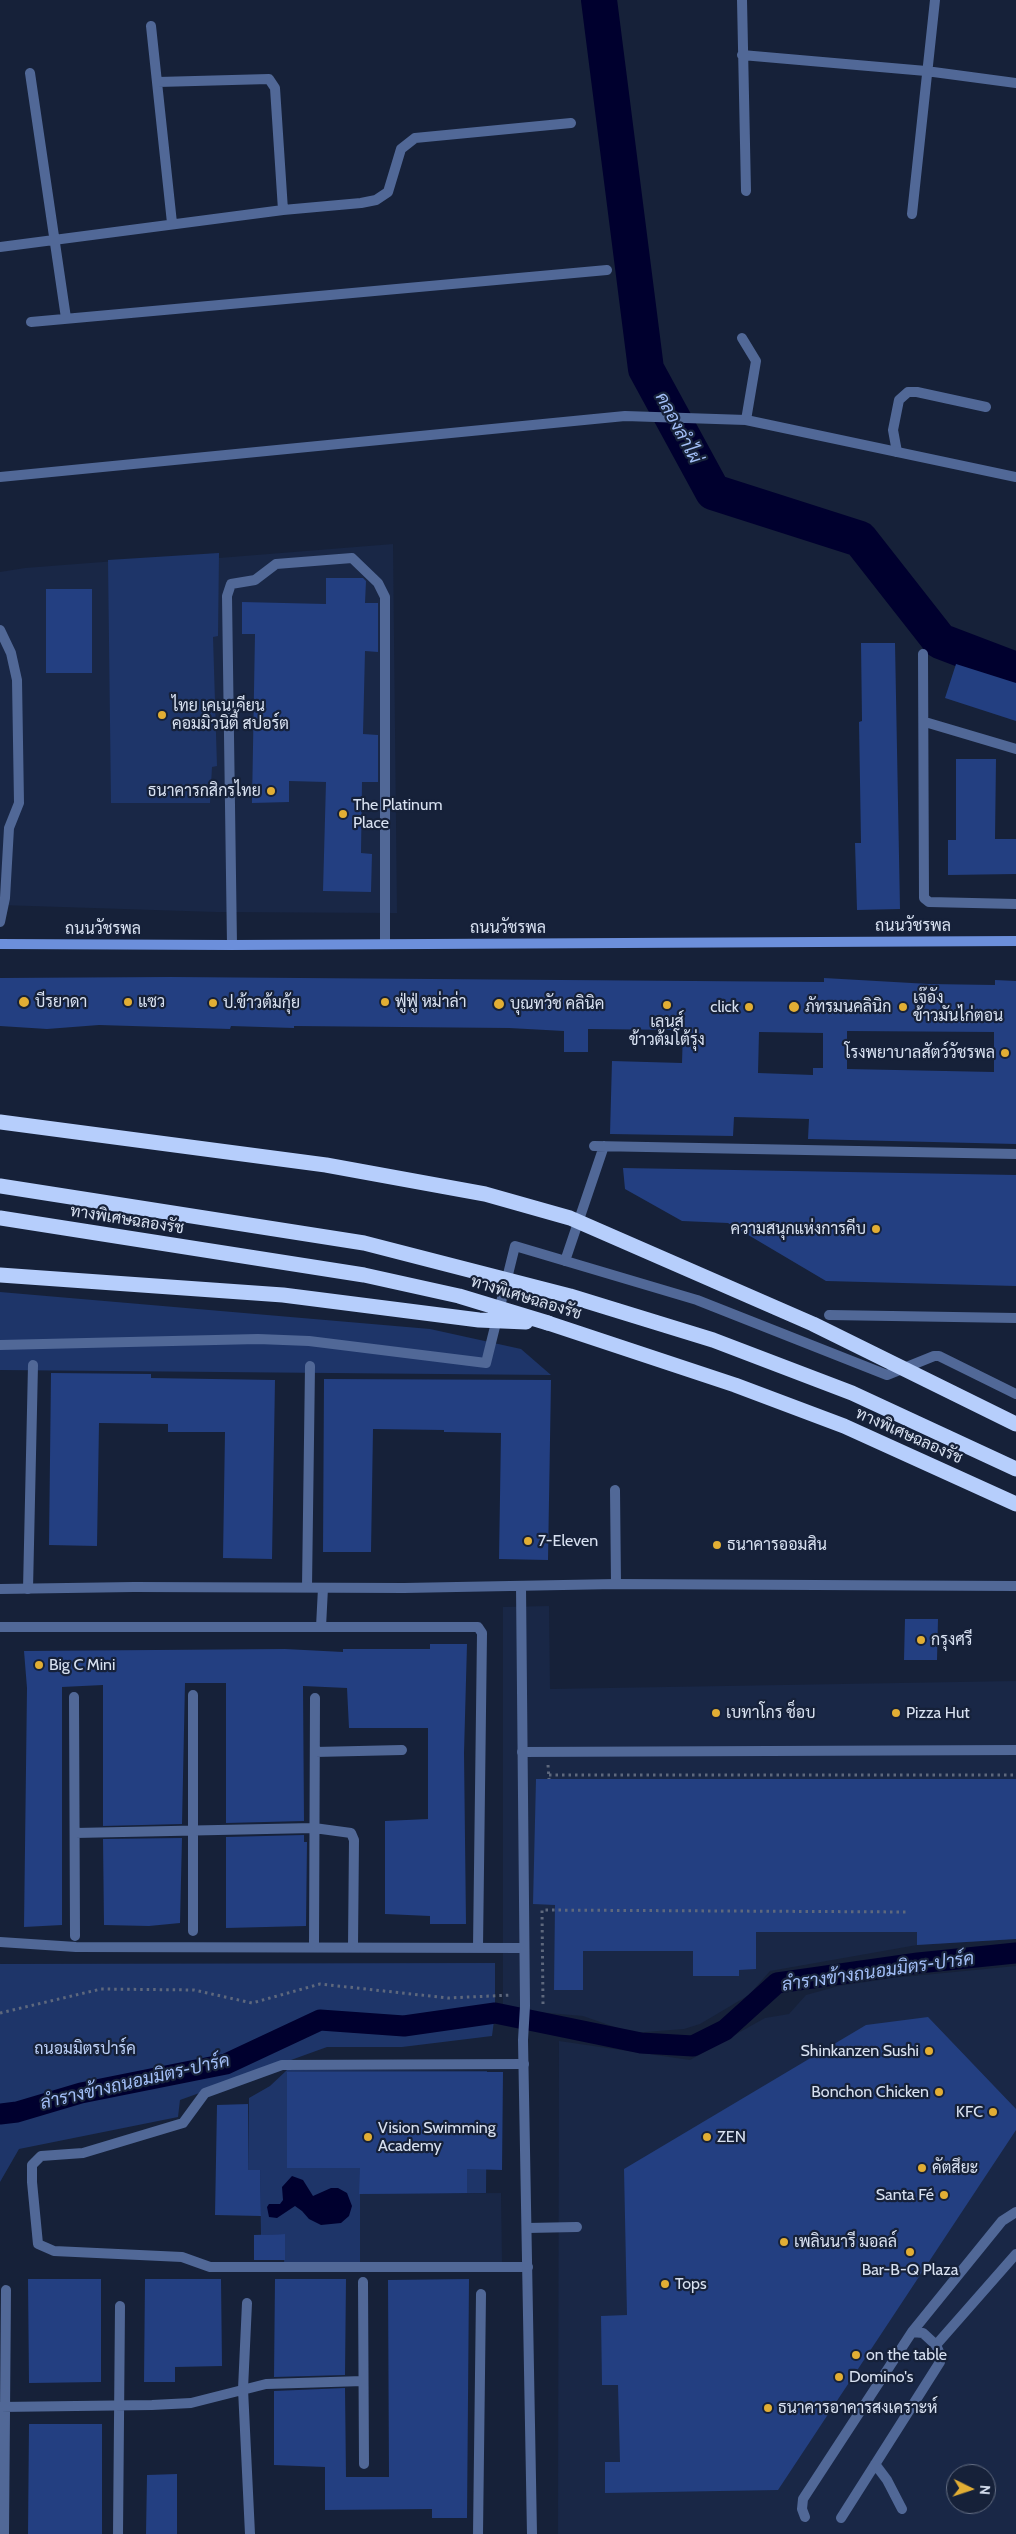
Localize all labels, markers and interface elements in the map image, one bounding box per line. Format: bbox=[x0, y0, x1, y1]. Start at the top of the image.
water label: คลองลำไผ่ bbox=[650, 389, 706, 467]
place label: ไทย เคเนเดียน คอมมิวนิตี้ สปอร์ต bbox=[172, 696, 289, 734]
marker: ไทย เคเนเดียน คอมมิวนิตี้ สปอร์ต bbox=[156, 709, 168, 721]
place label: ธนาคารกสิกรไทย bbox=[148, 781, 261, 801]
marker: ธนาคารกสิกรไทย bbox=[265, 785, 277, 797]
place label: The Platinum Place bbox=[353, 795, 442, 833]
marker: The Platinum Place bbox=[337, 808, 349, 820]
street label: ถนนวัชรพล bbox=[875, 916, 951, 936]
street label: ถนนวัชรพล bbox=[470, 918, 546, 938]
street label: ถนนวัชรพล bbox=[65, 919, 141, 939]
place label: เจ๊อัง ข้าวมันไก่ตอน bbox=[913, 988, 1003, 1026]
place label: บีรยาดา bbox=[35, 992, 87, 1012]
place label: แซว bbox=[138, 992, 165, 1012]
place label: ฟู่ฟู่ หม่าล่า bbox=[395, 992, 466, 1012]
place label: ป.ข้าวต้มกุ้ย bbox=[223, 993, 300, 1013]
place label: บุณทวัช คลินิค bbox=[510, 994, 604, 1014]
marker: บีรยาดา bbox=[17, 995, 31, 1009]
marker: แซว bbox=[122, 996, 134, 1008]
marker: ฟู่ฟู่ หม่าล่า bbox=[379, 996, 391, 1008]
marker: ป.ข้าวต้มกุ้ย bbox=[207, 997, 219, 1009]
marker: บุณทวัช คลินิค bbox=[492, 997, 506, 1011]
place label: click bbox=[710, 997, 739, 1017]
place label: ภัทรมนคลินิก bbox=[805, 997, 891, 1017]
marker: เลนส์ ข้าวต้มโต้รุ่ง bbox=[661, 999, 673, 1011]
marker: ภัทรมนคลินิก bbox=[787, 1000, 801, 1014]
marker: click bbox=[743, 1001, 755, 1013]
marker: เจ๊อัง ข้าวมันไก่ตอน bbox=[897, 1001, 909, 1013]
place label: เลนส์ ข้าวต้มโต้รุ่ง bbox=[629, 1012, 705, 1050]
place label: โรงพยาบาลสัตว์วัชรพล bbox=[845, 1043, 995, 1063]
marker: โรงพยาบาลสัตว์วัชรพล bbox=[999, 1047, 1011, 1059]
street label: ทางพิเศษฉลองรัช bbox=[69, 1202, 185, 1238]
place label: ความสนุกแห่งการคีบ bbox=[730, 1219, 866, 1239]
marker: ความสนุกแห่งการคีบ bbox=[870, 1223, 882, 1235]
street label: ทางพิเศษฉลองรัช bbox=[468, 1272, 584, 1324]
street label: ทางพิเศษฉลองรัช bbox=[853, 1404, 965, 1468]
place label: 7-Eleven bbox=[538, 1531, 598, 1551]
marker: 7-Eleven bbox=[522, 1535, 534, 1547]
place label: ธนาคารออมสิน bbox=[727, 1535, 827, 1555]
marker: ธนาคารออมสิน bbox=[711, 1539, 723, 1551]
place label: กรุงศรี bbox=[931, 1630, 973, 1650]
marker: กรุงศรี bbox=[915, 1634, 927, 1646]
place label: Big C Mini bbox=[49, 1655, 115, 1675]
marker: Big C Mini bbox=[33, 1659, 45, 1671]
place label: เบทาโกร ช็อบ bbox=[726, 1703, 816, 1723]
place label: Pizza Hut bbox=[906, 1703, 970, 1723]
marker: เบทาโกร ช็อบ bbox=[710, 1707, 722, 1719]
marker: Pizza Hut bbox=[890, 1707, 902, 1719]
water label: ลำรางข้างถนอมมิตร-ปาร์ค bbox=[781, 1948, 975, 1996]
park label: ถนอมมิตรปาร์ค bbox=[34, 2039, 136, 2059]
place label: Shinkanzen Sushi bbox=[801, 2041, 919, 2061]
marker: Shinkanzen Sushi bbox=[923, 2045, 935, 2057]
water label: ลำรางข้างถนอมมิตร-ปาร์ค bbox=[38, 2050, 232, 2114]
place label: Bonchon Chicken bbox=[811, 2082, 929, 2102]
marker: Bonchon Chicken bbox=[933, 2086, 945, 2098]
place label: KFC bbox=[956, 2102, 983, 2122]
marker: KFC bbox=[987, 2106, 999, 2118]
place label: Vision Swimming Academy bbox=[378, 2118, 496, 2156]
place label: ZEN bbox=[717, 2127, 746, 2147]
marker: Vision Swimming Academy bbox=[362, 2131, 374, 2143]
marker: ZEN bbox=[701, 2131, 713, 2143]
place label: คัตสึยะ bbox=[932, 2158, 978, 2178]
marker: คัตสึยะ bbox=[916, 2162, 928, 2174]
place label: Santa Fé bbox=[876, 2185, 934, 2205]
marker: Santa Fé bbox=[938, 2189, 950, 2201]
place label: เพลินนารี มอลล์ bbox=[794, 2232, 897, 2252]
marker: เพลินนารี มอลล์ bbox=[778, 2236, 790, 2248]
marker: Bar-B-Q Plaza bbox=[904, 2246, 916, 2258]
place label: Bar-B-Q Plaza bbox=[862, 2260, 958, 2280]
place label: Tops bbox=[675, 2274, 707, 2294]
marker: Tops bbox=[659, 2278, 671, 2290]
place label: on the table bbox=[866, 2345, 947, 2365]
marker: on the table bbox=[850, 2349, 862, 2361]
place label: Domino's bbox=[849, 2367, 913, 2387]
marker: Domino's bbox=[833, 2371, 845, 2383]
place label: ธนาคารอาคารสงเคราะห์ bbox=[778, 2398, 937, 2418]
marker: ธนาคารอาคารสงเคราะห์ bbox=[762, 2402, 774, 2414]
north arrow bbox=[946, 2464, 996, 2514]
text: N bbox=[976, 2484, 994, 2496]

